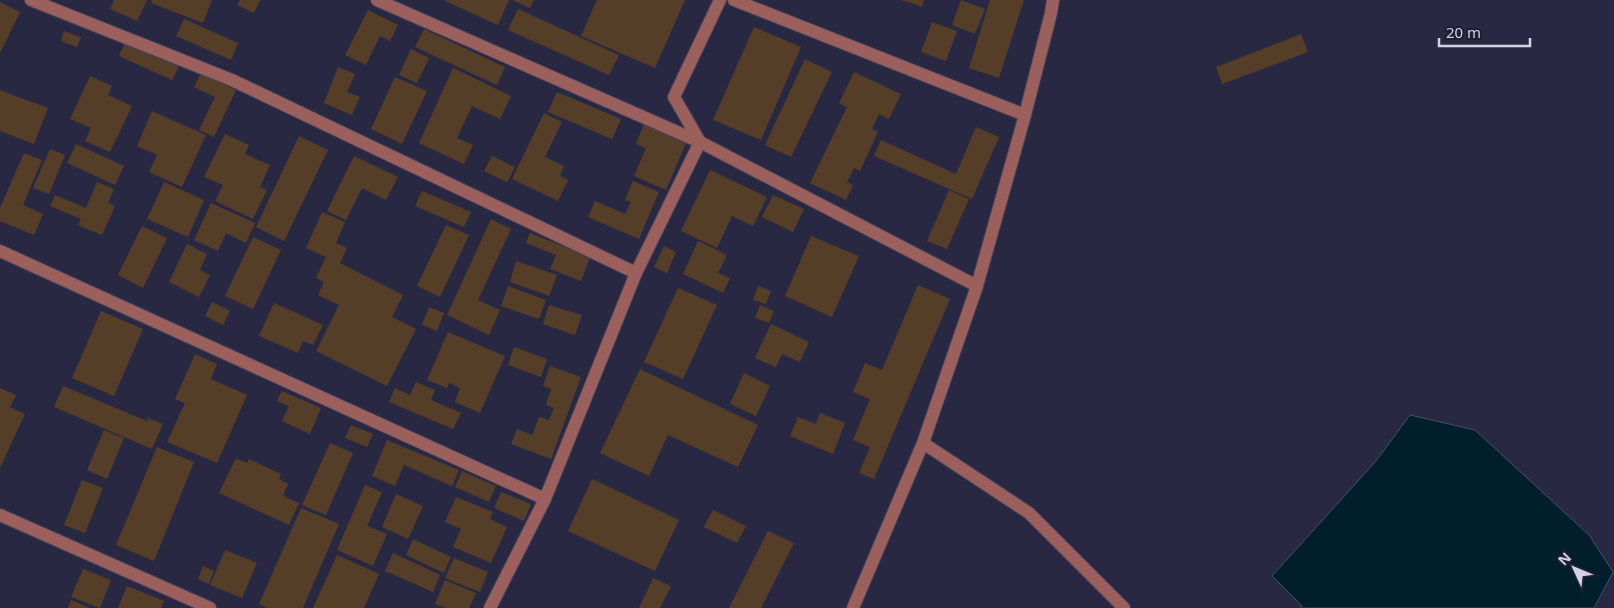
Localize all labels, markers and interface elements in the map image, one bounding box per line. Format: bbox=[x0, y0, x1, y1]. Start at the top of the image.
scale bar bbox=[1439, 15, 1530, 47]
text: 20 m bbox=[1446, 22, 1481, 42]
north arrow bbox=[1549, 543, 1599, 593]
text: N bbox=[1553, 548, 1575, 569]

